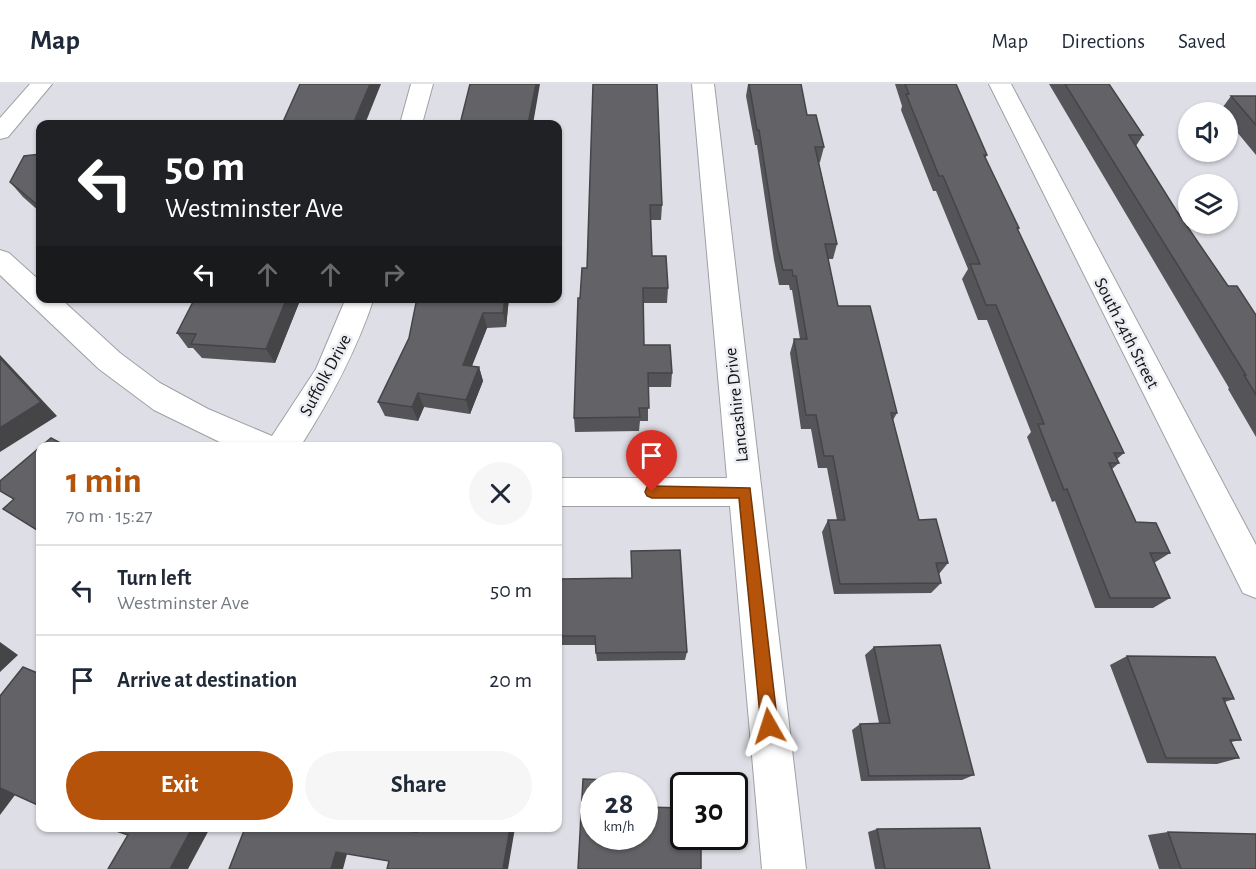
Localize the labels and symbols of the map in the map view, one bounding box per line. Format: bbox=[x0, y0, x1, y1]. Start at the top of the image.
street label: South 24th Street bbox=[1091, 275, 1162, 392]
street label: Suffolk Drive bbox=[297, 332, 355, 419]
street label: Lancashire Drive bbox=[722, 347, 752, 463]
pin bbox=[626, 430, 677, 492]
position arrow bbox=[737, 694, 801, 758]
speed limit sign: 30 bbox=[670, 772, 748, 850]

